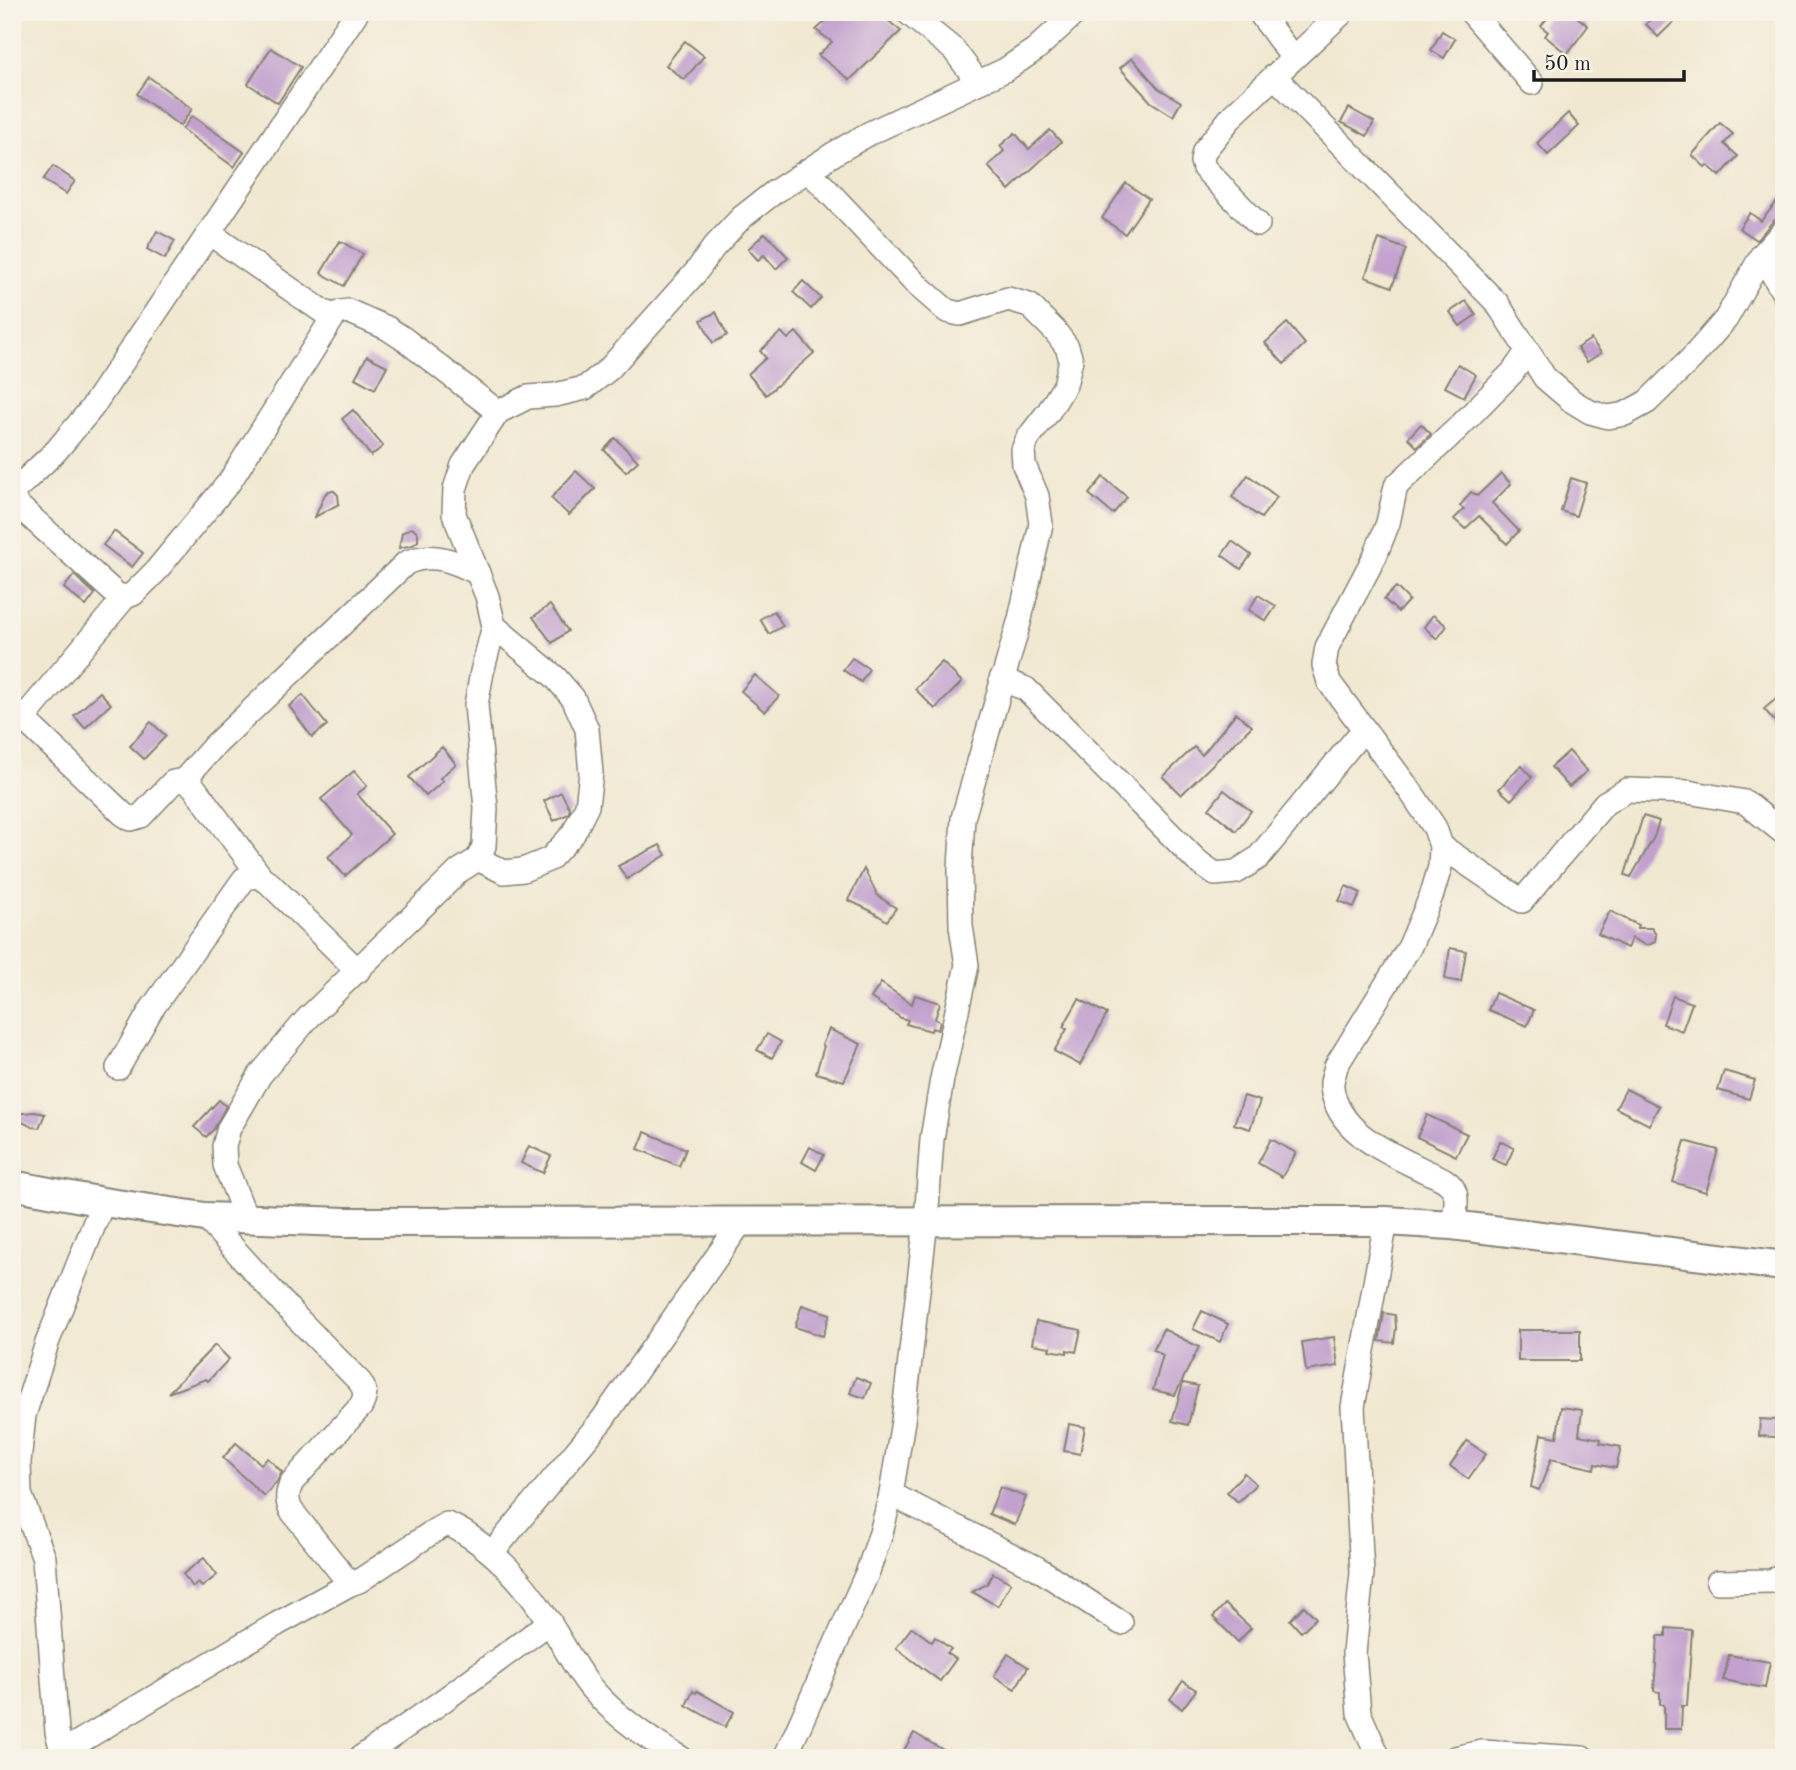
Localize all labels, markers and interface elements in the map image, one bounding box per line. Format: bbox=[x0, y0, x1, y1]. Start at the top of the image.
scale bar bbox=[1534, 38, 1684, 82]
text: 50 m bbox=[1544, 54, 1591, 75]

